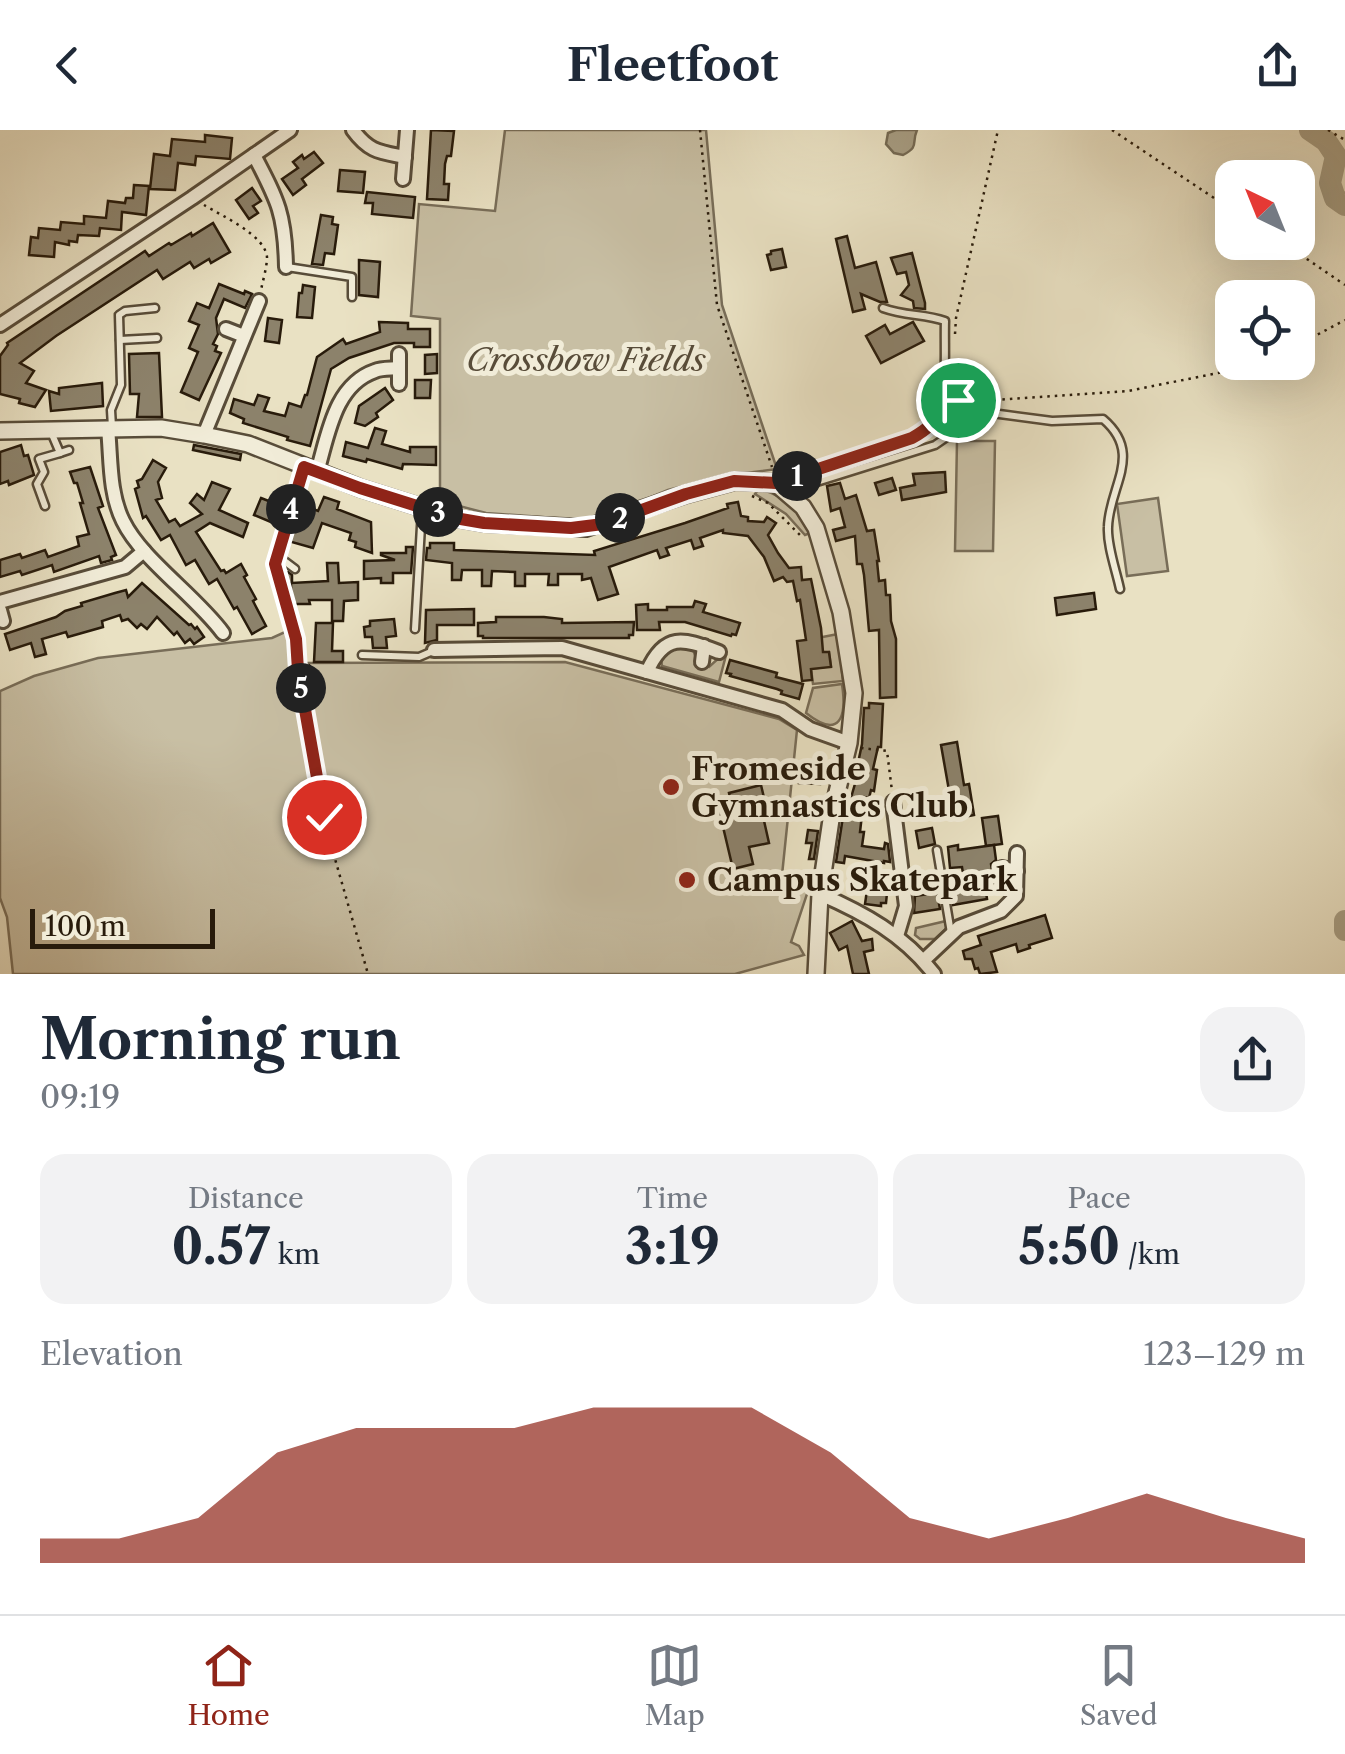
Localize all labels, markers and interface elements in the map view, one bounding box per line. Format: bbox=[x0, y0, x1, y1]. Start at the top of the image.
text: Fleetfoot bbox=[567, 37, 778, 93]
icon: back bbox=[40, 38, 95, 93]
icon: share bbox=[1250, 38, 1305, 93]
north arrow bbox=[1215, 160, 1315, 260]
map controls bbox=[1215, 160, 1315, 380]
button: locate bbox=[1215, 280, 1315, 380]
park label: Crossbow Fields bbox=[466, 340, 706, 379]
pin bbox=[916, 358, 1001, 443]
icon: arrive bbox=[931, 373, 986, 428]
pin: 1 bbox=[772, 451, 822, 501]
text: 1 bbox=[791, 459, 803, 493]
pin: 4 bbox=[266, 484, 316, 534]
pin: 3 bbox=[413, 487, 463, 537]
text: 4 bbox=[283, 492, 299, 526]
pin: 2 bbox=[595, 493, 645, 543]
text: 3 bbox=[430, 495, 446, 529]
text: 2 bbox=[612, 501, 628, 535]
pin: 5 bbox=[276, 663, 326, 713]
text: 5 bbox=[293, 671, 309, 705]
place label: Fromeside Gymnastics Club bbox=[691, 749, 968, 825]
pin bbox=[282, 775, 367, 860]
marker: Fromeside Gymnastics Club bbox=[660, 776, 682, 798]
icon: check bbox=[297, 790, 352, 845]
place label: Campus Skatepark bbox=[707, 860, 1018, 899]
marker: Campus Skatepark bbox=[676, 869, 698, 891]
scale bar bbox=[30, 904, 215, 948]
text: 100 m bbox=[45, 909, 126, 943]
text: Morning run bbox=[40, 1006, 401, 1073]
button: share bbox=[1200, 1007, 1305, 1112]
text: 09:19 bbox=[40, 1077, 120, 1116]
text: Distance bbox=[188, 1181, 304, 1215]
text: Time bbox=[637, 1181, 708, 1215]
text: Pace bbox=[1068, 1181, 1131, 1215]
text: 0.57 bbox=[172, 1215, 270, 1277]
text: 3:19 bbox=[625, 1215, 720, 1277]
text: 5:50 bbox=[1018, 1215, 1120, 1277]
text: km bbox=[270, 1237, 320, 1271]
text: /km bbox=[1120, 1237, 1180, 1271]
text: Elevation bbox=[40, 1334, 183, 1373]
text: 123–129 m bbox=[1143, 1334, 1305, 1373]
tab: Home bbox=[187, 1638, 270, 1732]
tab: Map bbox=[645, 1638, 705, 1732]
tab: Saved bbox=[1080, 1638, 1158, 1732]

